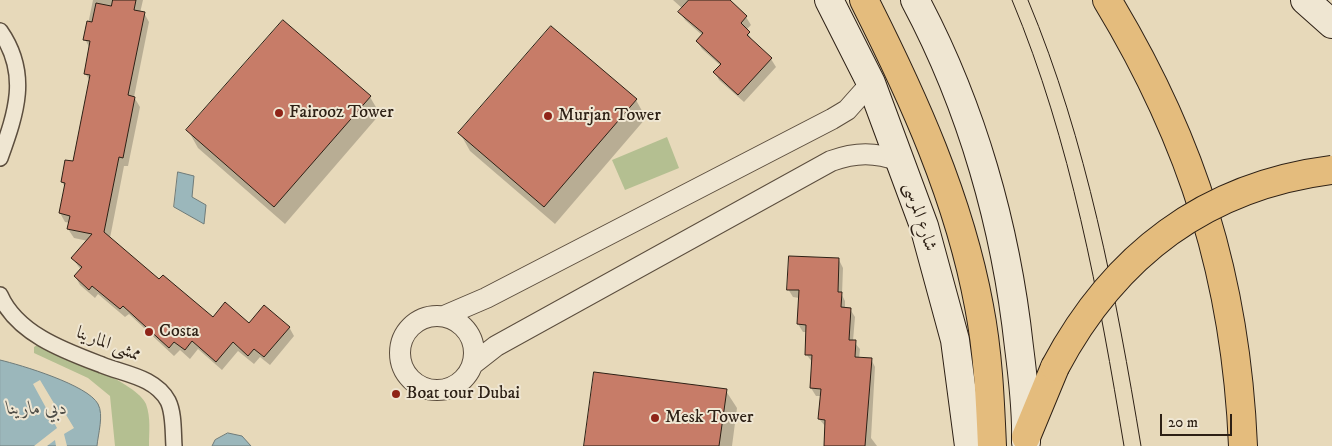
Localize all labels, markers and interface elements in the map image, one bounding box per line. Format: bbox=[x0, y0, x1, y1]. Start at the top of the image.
place label: Fairooz Tower bbox=[289, 102, 394, 124]
place label: Murjan Tower bbox=[558, 105, 661, 127]
marker: Fairooz Tower bbox=[273, 107, 285, 119]
marker: Murjan Tower bbox=[542, 110, 554, 122]
street label: شارع المرسى bbox=[898, 180, 940, 254]
place label: Costa bbox=[159, 321, 199, 343]
street label: ممشى المارينا bbox=[73, 323, 143, 367]
marker: Costa bbox=[143, 326, 155, 338]
place label: Boat tour Dubai bbox=[406, 383, 520, 405]
marker: Boat tour Dubai bbox=[390, 388, 402, 400]
water label: دبي مارينا bbox=[7, 399, 67, 421]
scale bar bbox=[1162, 404, 1234, 436]
place label: Mesk Tower bbox=[665, 407, 754, 429]
marker: Mesk Tower bbox=[649, 412, 661, 424]
text: 20 m bbox=[1168, 413, 1198, 432]

